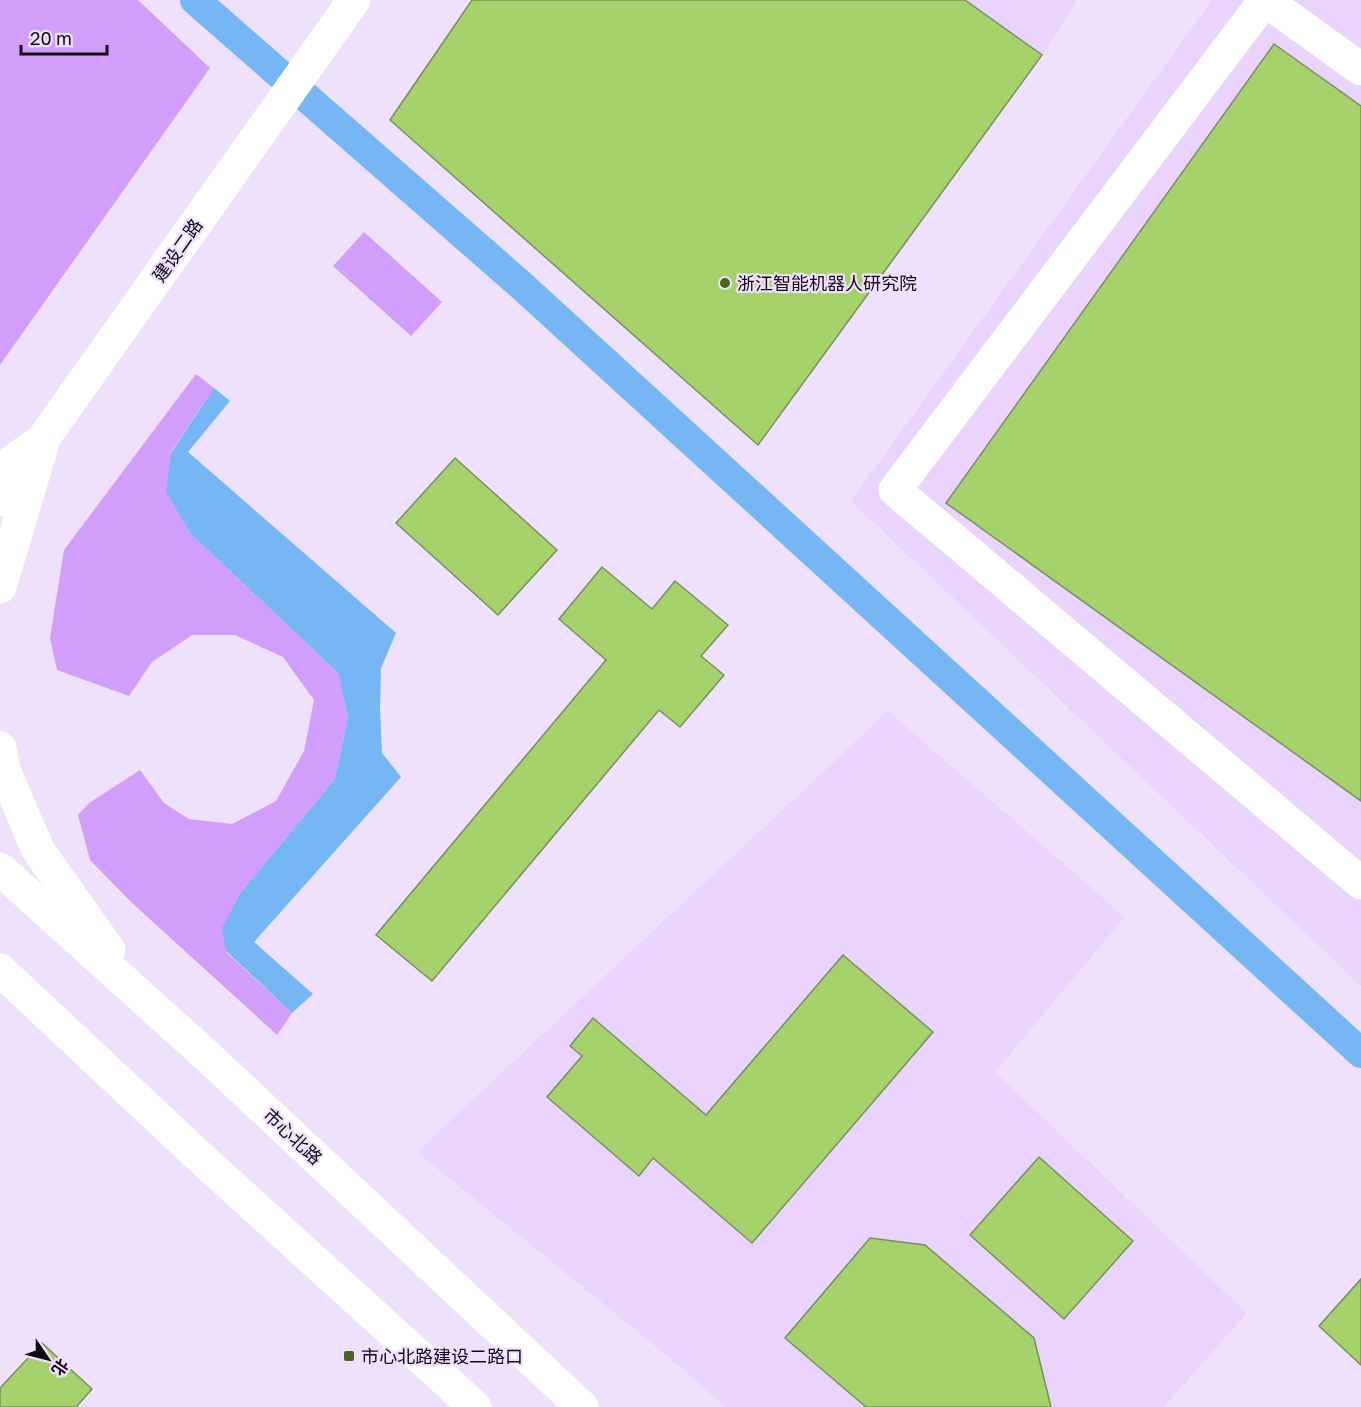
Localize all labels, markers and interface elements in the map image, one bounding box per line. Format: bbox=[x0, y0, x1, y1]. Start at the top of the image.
scale bar bbox=[21, 18, 106, 56]
text: 20 m bbox=[30, 27, 72, 49]
street label: 建设二路 bbox=[147, 214, 207, 286]
place label: 浙江智能机器人研究院 bbox=[737, 272, 917, 294]
marker: 浙江智能机器人研究院 bbox=[718, 276, 732, 290]
street label: 市心北路 bbox=[259, 1103, 327, 1169]
north arrow bbox=[18, 1329, 78, 1389]
place label: 市心北路建设二路口 bbox=[361, 1345, 523, 1367]
marker: 市心北路建设二路口 bbox=[342, 1349, 356, 1363]
text: 北 bbox=[48, 1355, 73, 1380]

